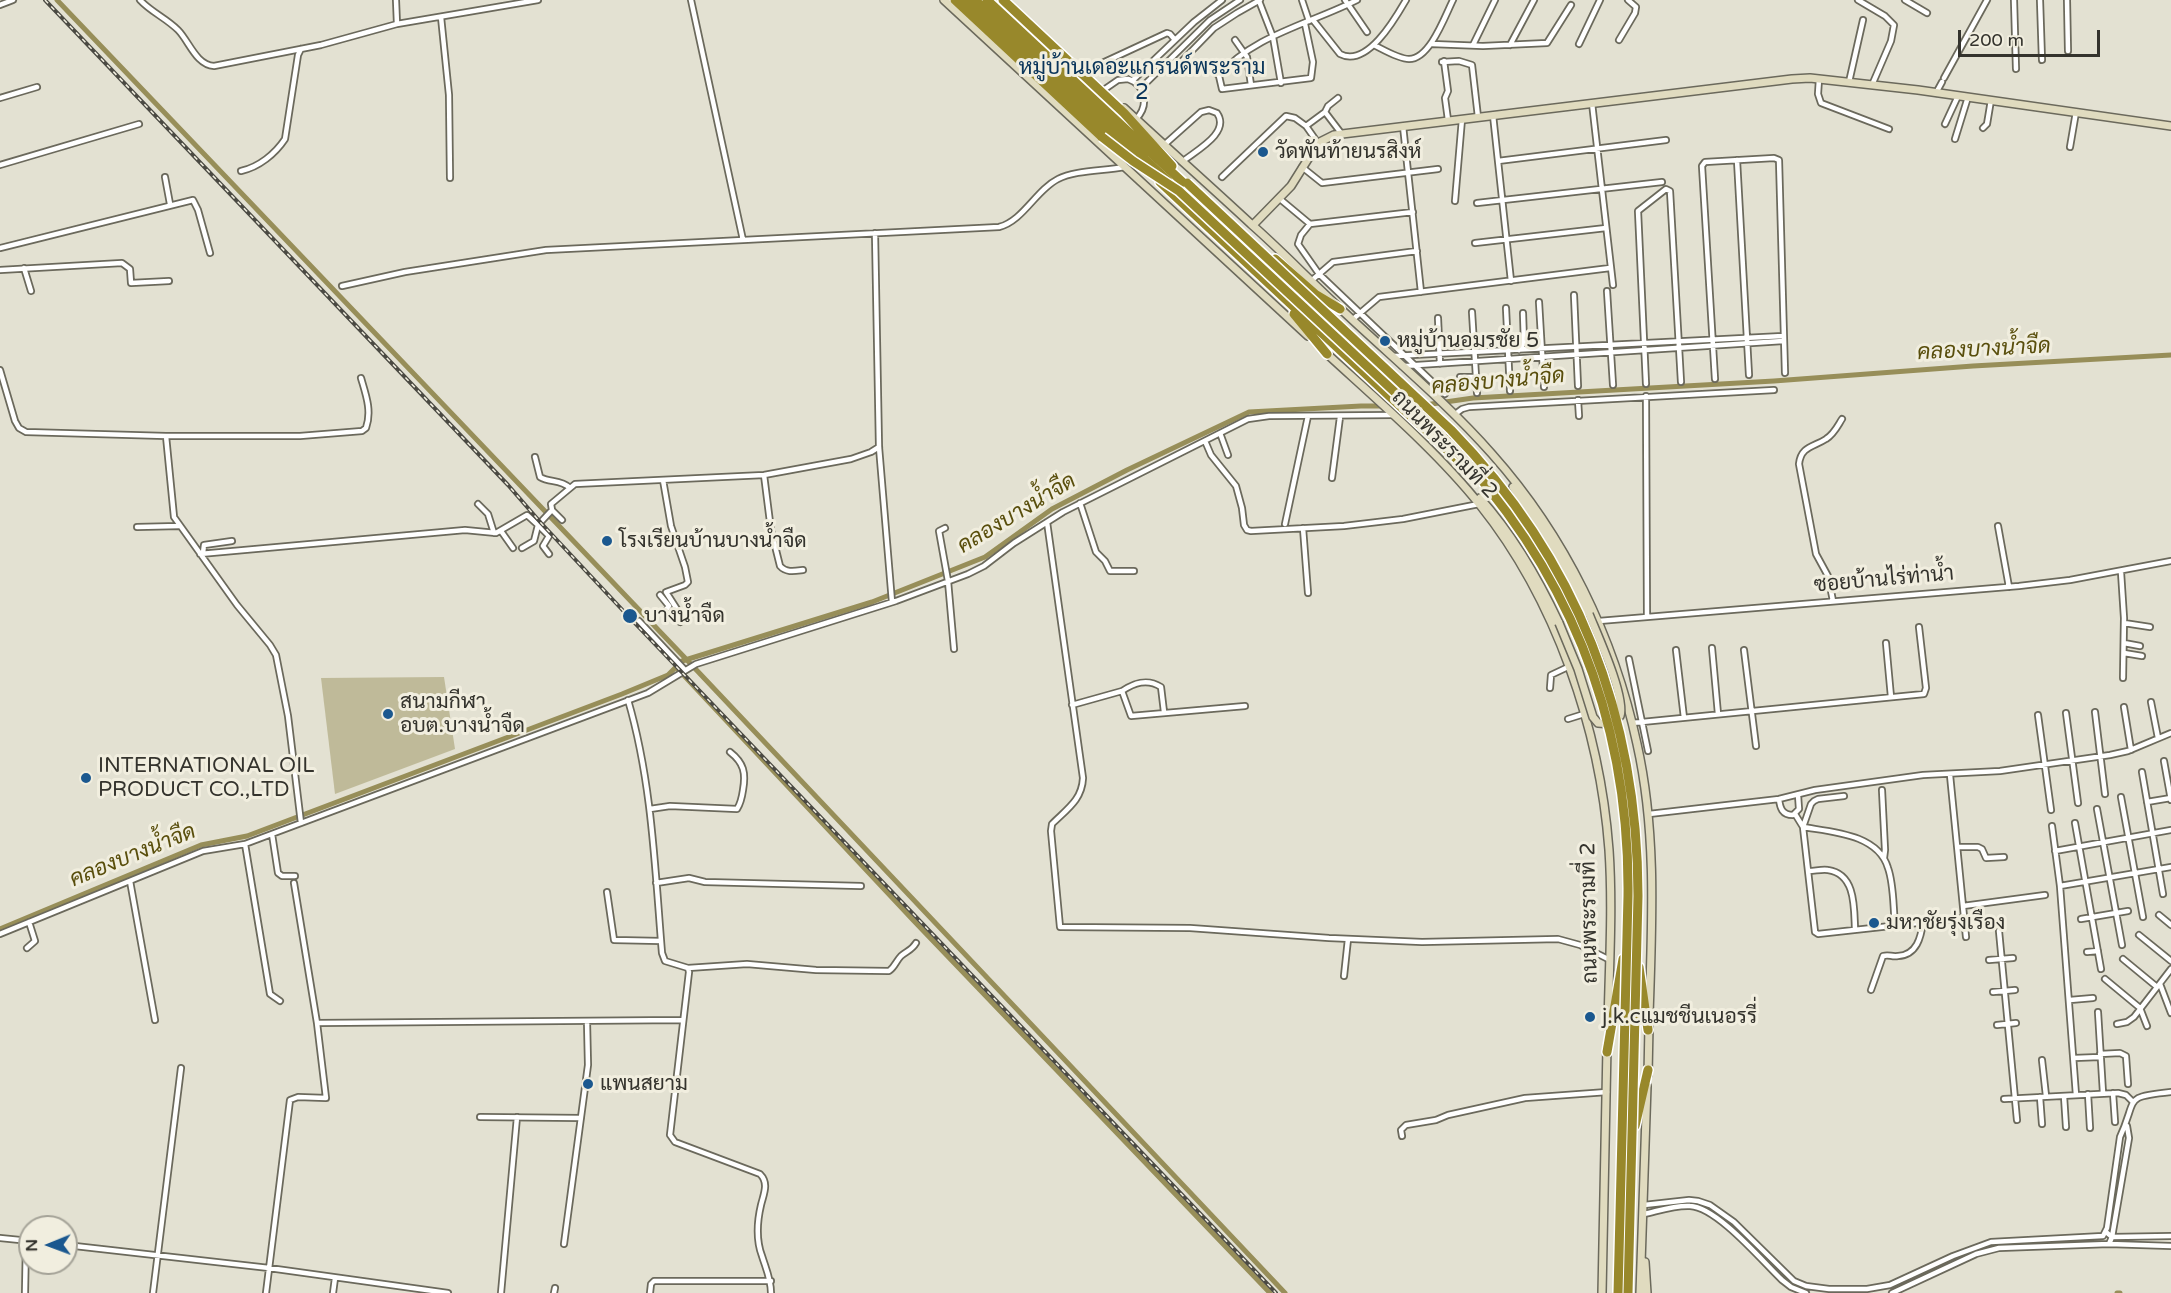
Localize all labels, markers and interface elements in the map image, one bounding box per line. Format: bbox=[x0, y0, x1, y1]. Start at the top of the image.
scale bar bbox=[1961, 18, 2104, 56]
text: 200 m bbox=[1969, 29, 2024, 51]
district label: หมู่บ้านเดอะแกรนด์พระราม 2 bbox=[1018, 55, 1266, 106]
place label: วัดพันท้ายนรสิงห์ bbox=[1275, 139, 1421, 165]
marker: วัดพันท้ายนรสิงห์ bbox=[1256, 145, 1270, 159]
place label: หมู่บ้านอมรชัย 5 bbox=[1397, 328, 1539, 354]
water label: คลองบางน้ำจืด bbox=[1917, 333, 2051, 367]
marker: หมู่บ้านอมรชัย 5 bbox=[1378, 334, 1392, 348]
water label: คลองบางน้ำจืด bbox=[1430, 363, 1566, 401]
street label: ถนนพระรามที่ 2 bbox=[1386, 385, 1502, 505]
water label: คลองบางน้ำจืด bbox=[953, 468, 1081, 560]
place label: โรงเรียนบ้านบางนํ้าจืด bbox=[619, 528, 807, 554]
marker: โรงเรียนบ้านบางนํ้าจืด bbox=[600, 534, 614, 548]
street label: ซอยบ้านไร่ท่าน้ำ bbox=[1813, 561, 1955, 599]
place label: บางน้ำจืด bbox=[644, 603, 725, 629]
marker: บางน้ำจืด bbox=[621, 607, 639, 625]
place label: สนามกีฬา อบต.บางน้ำจืด bbox=[400, 689, 525, 739]
marker: สนามกีฬา อบต.บางน้ำจืด bbox=[381, 707, 395, 721]
place label: INTERNATIONAL OIL PRODUCT CO.,LTD bbox=[98, 753, 314, 803]
marker: INTERNATIONAL OIL PRODUCT CO.,LTD bbox=[79, 771, 93, 785]
water label: คลองบางน้ำจืด bbox=[66, 819, 200, 893]
street label: ถนนพระรามที่ 2 bbox=[1576, 842, 1604, 984]
place label: มหาชัยรุ่งเรือง bbox=[1886, 910, 2005, 936]
marker: มหาชัยรุ่งเรือง bbox=[1867, 916, 1881, 930]
place label: j.k.cแมชชีนเนอรรี่ bbox=[1602, 1004, 1757, 1030]
marker: j.k.cแมชชีนเนอรรี่ bbox=[1583, 1010, 1597, 1024]
place label: แพนสยาม bbox=[600, 1071, 688, 1097]
marker: แพนสยาม bbox=[581, 1077, 595, 1091]
north arrow bbox=[18, 1215, 78, 1275]
text: N bbox=[22, 1239, 42, 1252]

